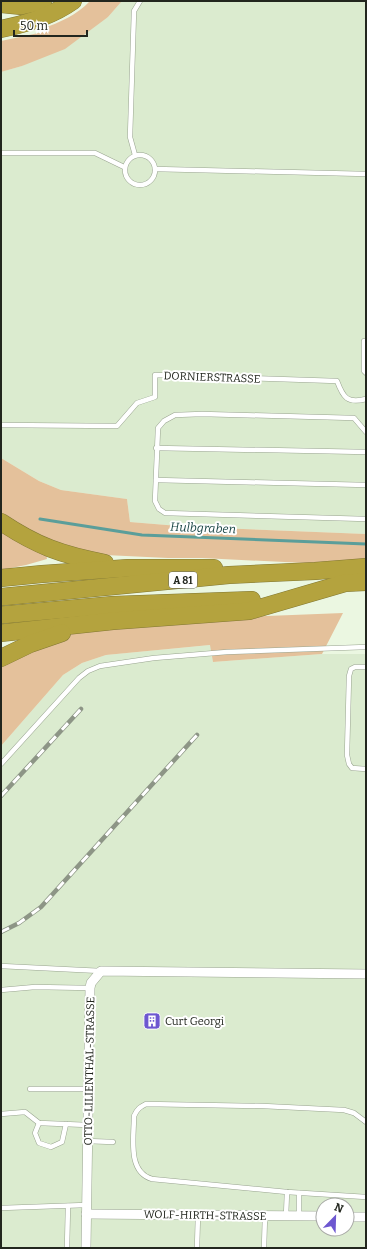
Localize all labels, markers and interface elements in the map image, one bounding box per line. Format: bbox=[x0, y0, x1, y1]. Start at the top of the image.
scale bar bbox=[14, 12, 87, 38]
text: 50 m bbox=[20, 19, 49, 33]
street label: DORNIERSTRASSE bbox=[163, 369, 261, 386]
water label: Hulbgraben bbox=[170, 520, 236, 536]
road number: A 81 bbox=[169, 572, 197, 588]
street label: OTTO-LILIENTHAL-STRASSE bbox=[82, 996, 97, 1146]
building icon: Curt Georgi bbox=[142, 1011, 162, 1031]
place label: Curt Georgi bbox=[165, 1015, 225, 1028]
north arrow bbox=[315, 1197, 355, 1237]
text: N bbox=[332, 1201, 346, 1216]
street label: WOLF-HIRTH-STRASSE bbox=[144, 1208, 267, 1223]

